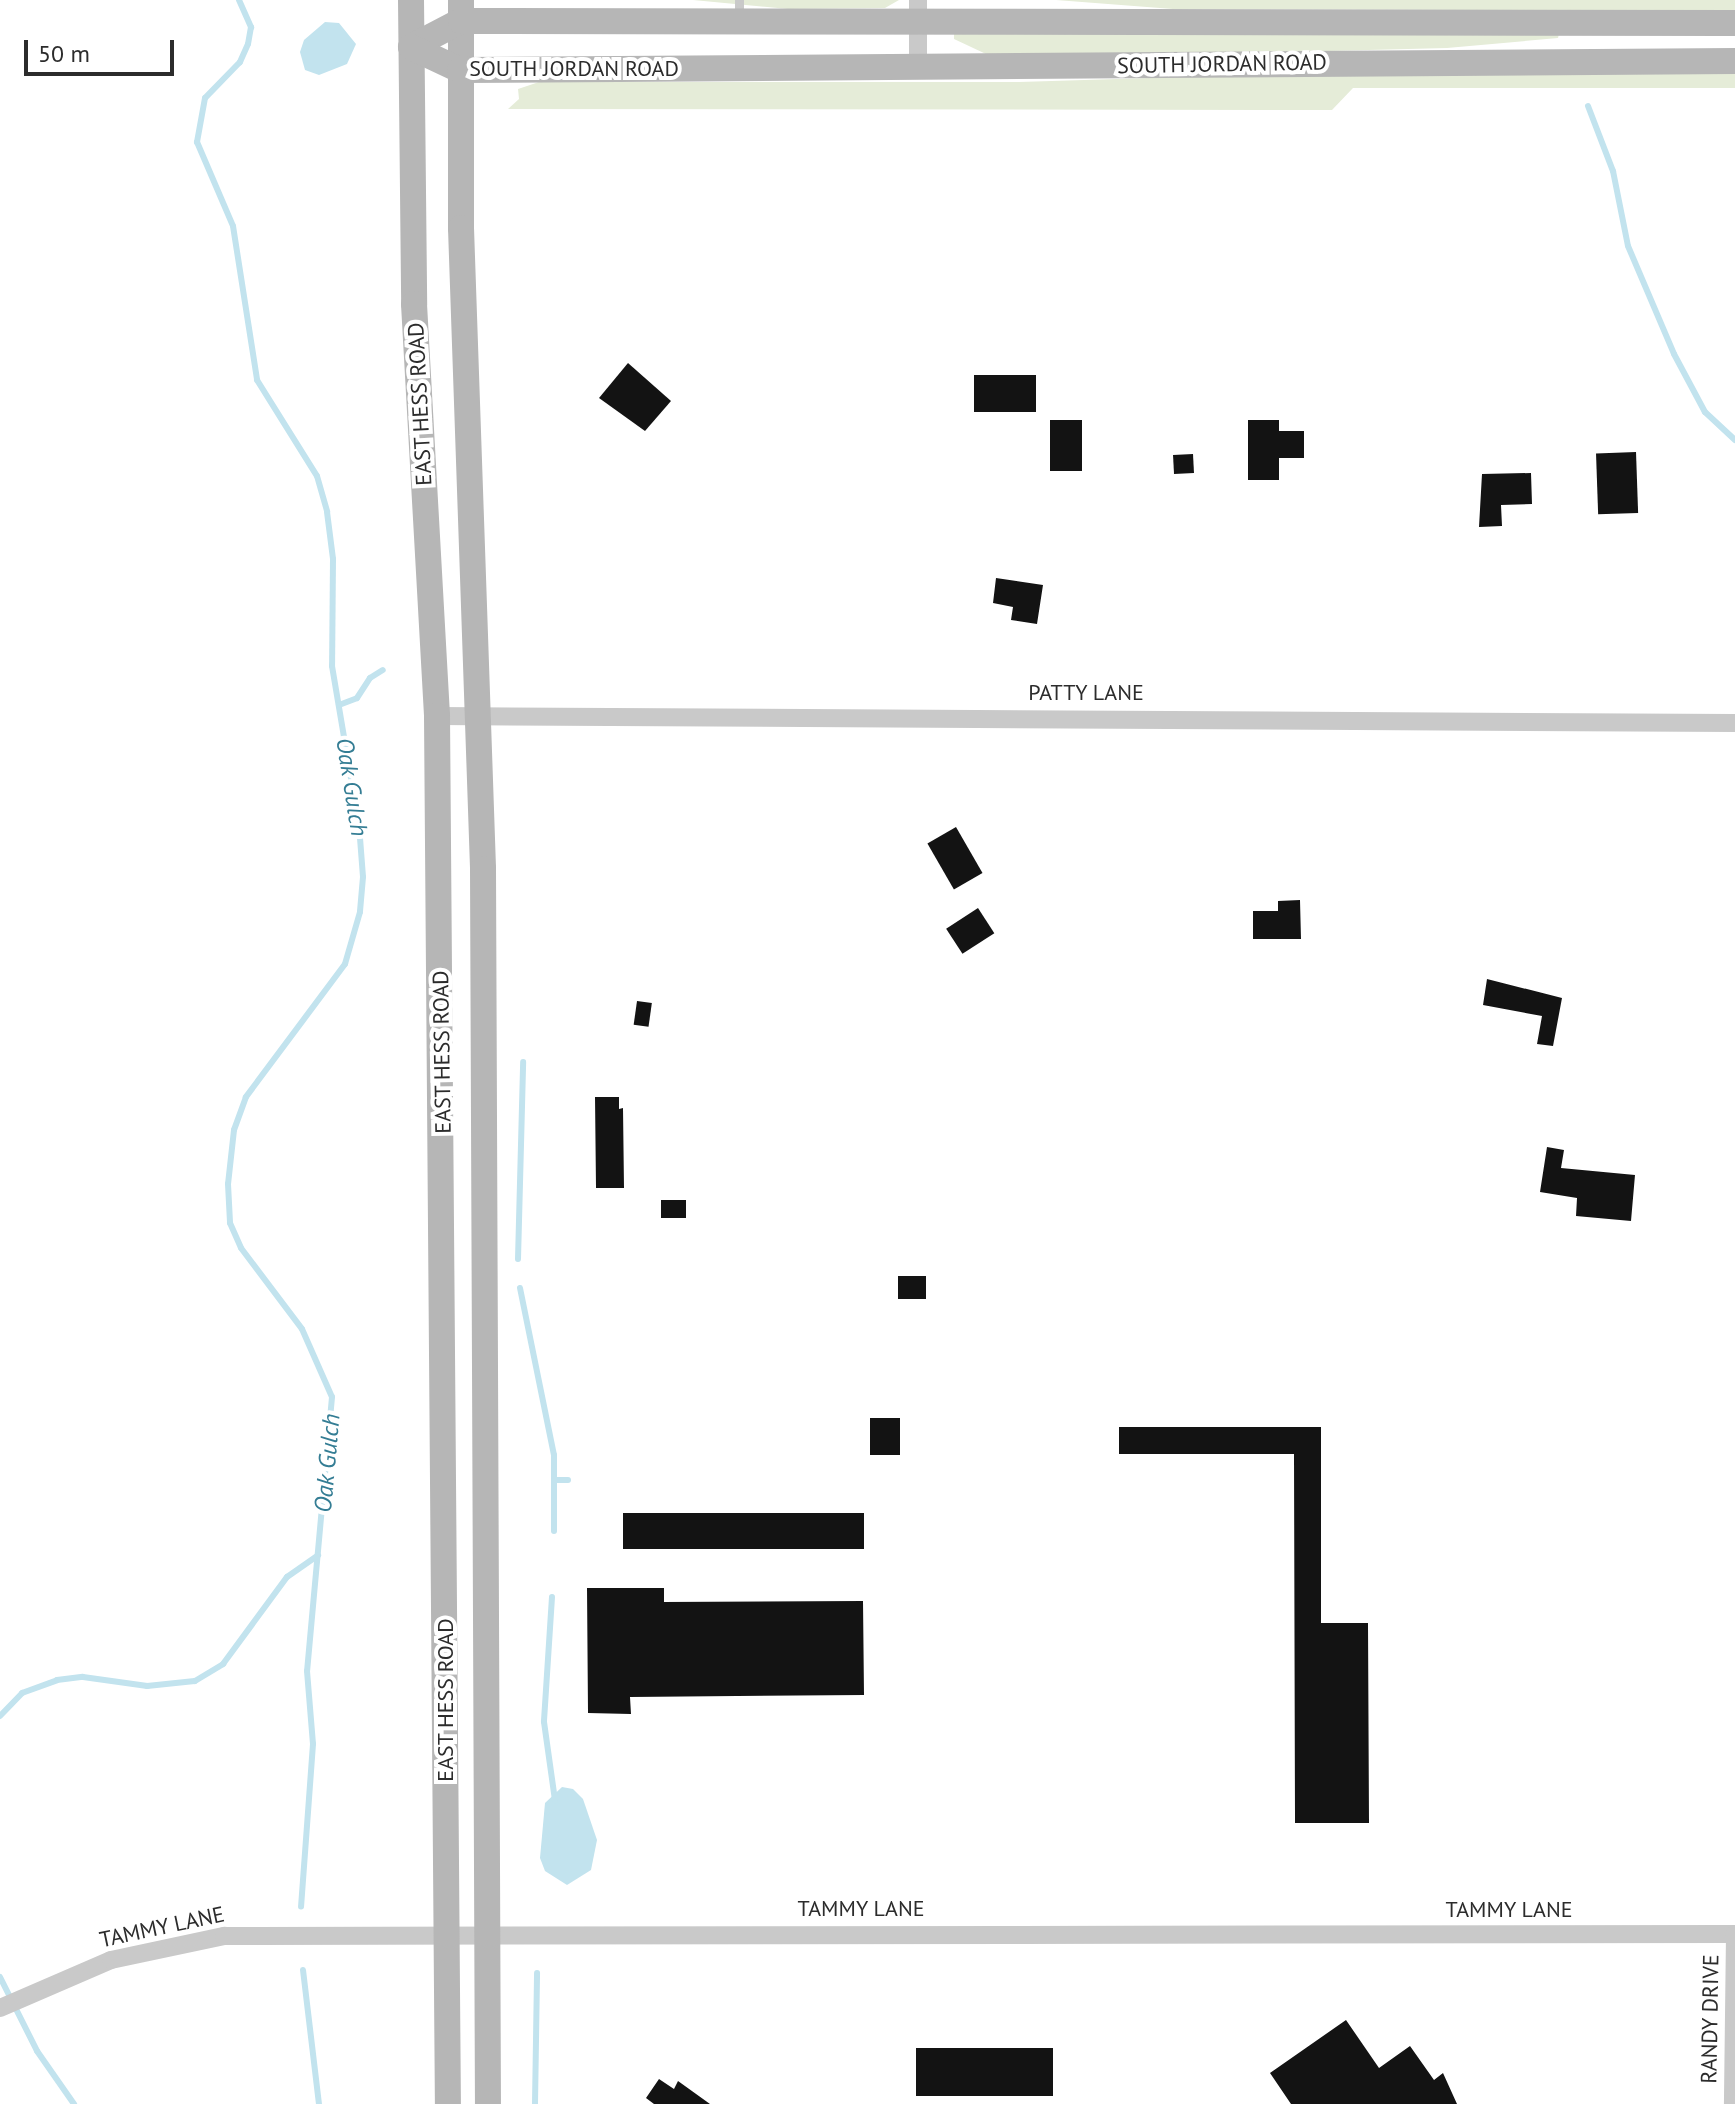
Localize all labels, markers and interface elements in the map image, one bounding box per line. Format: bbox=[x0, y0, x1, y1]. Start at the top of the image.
scale bar bbox=[28, 24, 178, 74]
text: 50 m bbox=[38, 38, 90, 69]
street label: SOUTH JORDAN ROAD bbox=[1117, 49, 1327, 79]
street label: SOUTH JORDAN ROAD bbox=[469, 56, 679, 82]
street label: EAST HESS ROAD bbox=[403, 321, 437, 487]
street label: PATTY LANE bbox=[1028, 680, 1144, 706]
water label: Oak Gulch bbox=[330, 735, 374, 839]
street label: EAST HESS ROAD bbox=[427, 970, 457, 1134]
water label: Oak Gulch bbox=[308, 1412, 346, 1514]
street label: EAST HESS ROAD bbox=[433, 1618, 459, 1782]
street label: TAMMY LANE bbox=[797, 1896, 925, 1922]
street label: TAMMY LANE bbox=[1445, 1897, 1573, 1923]
street label: TAMMY LANE bbox=[97, 1901, 227, 1953]
street label: RANDY DRIVE bbox=[1696, 1954, 1724, 2084]

